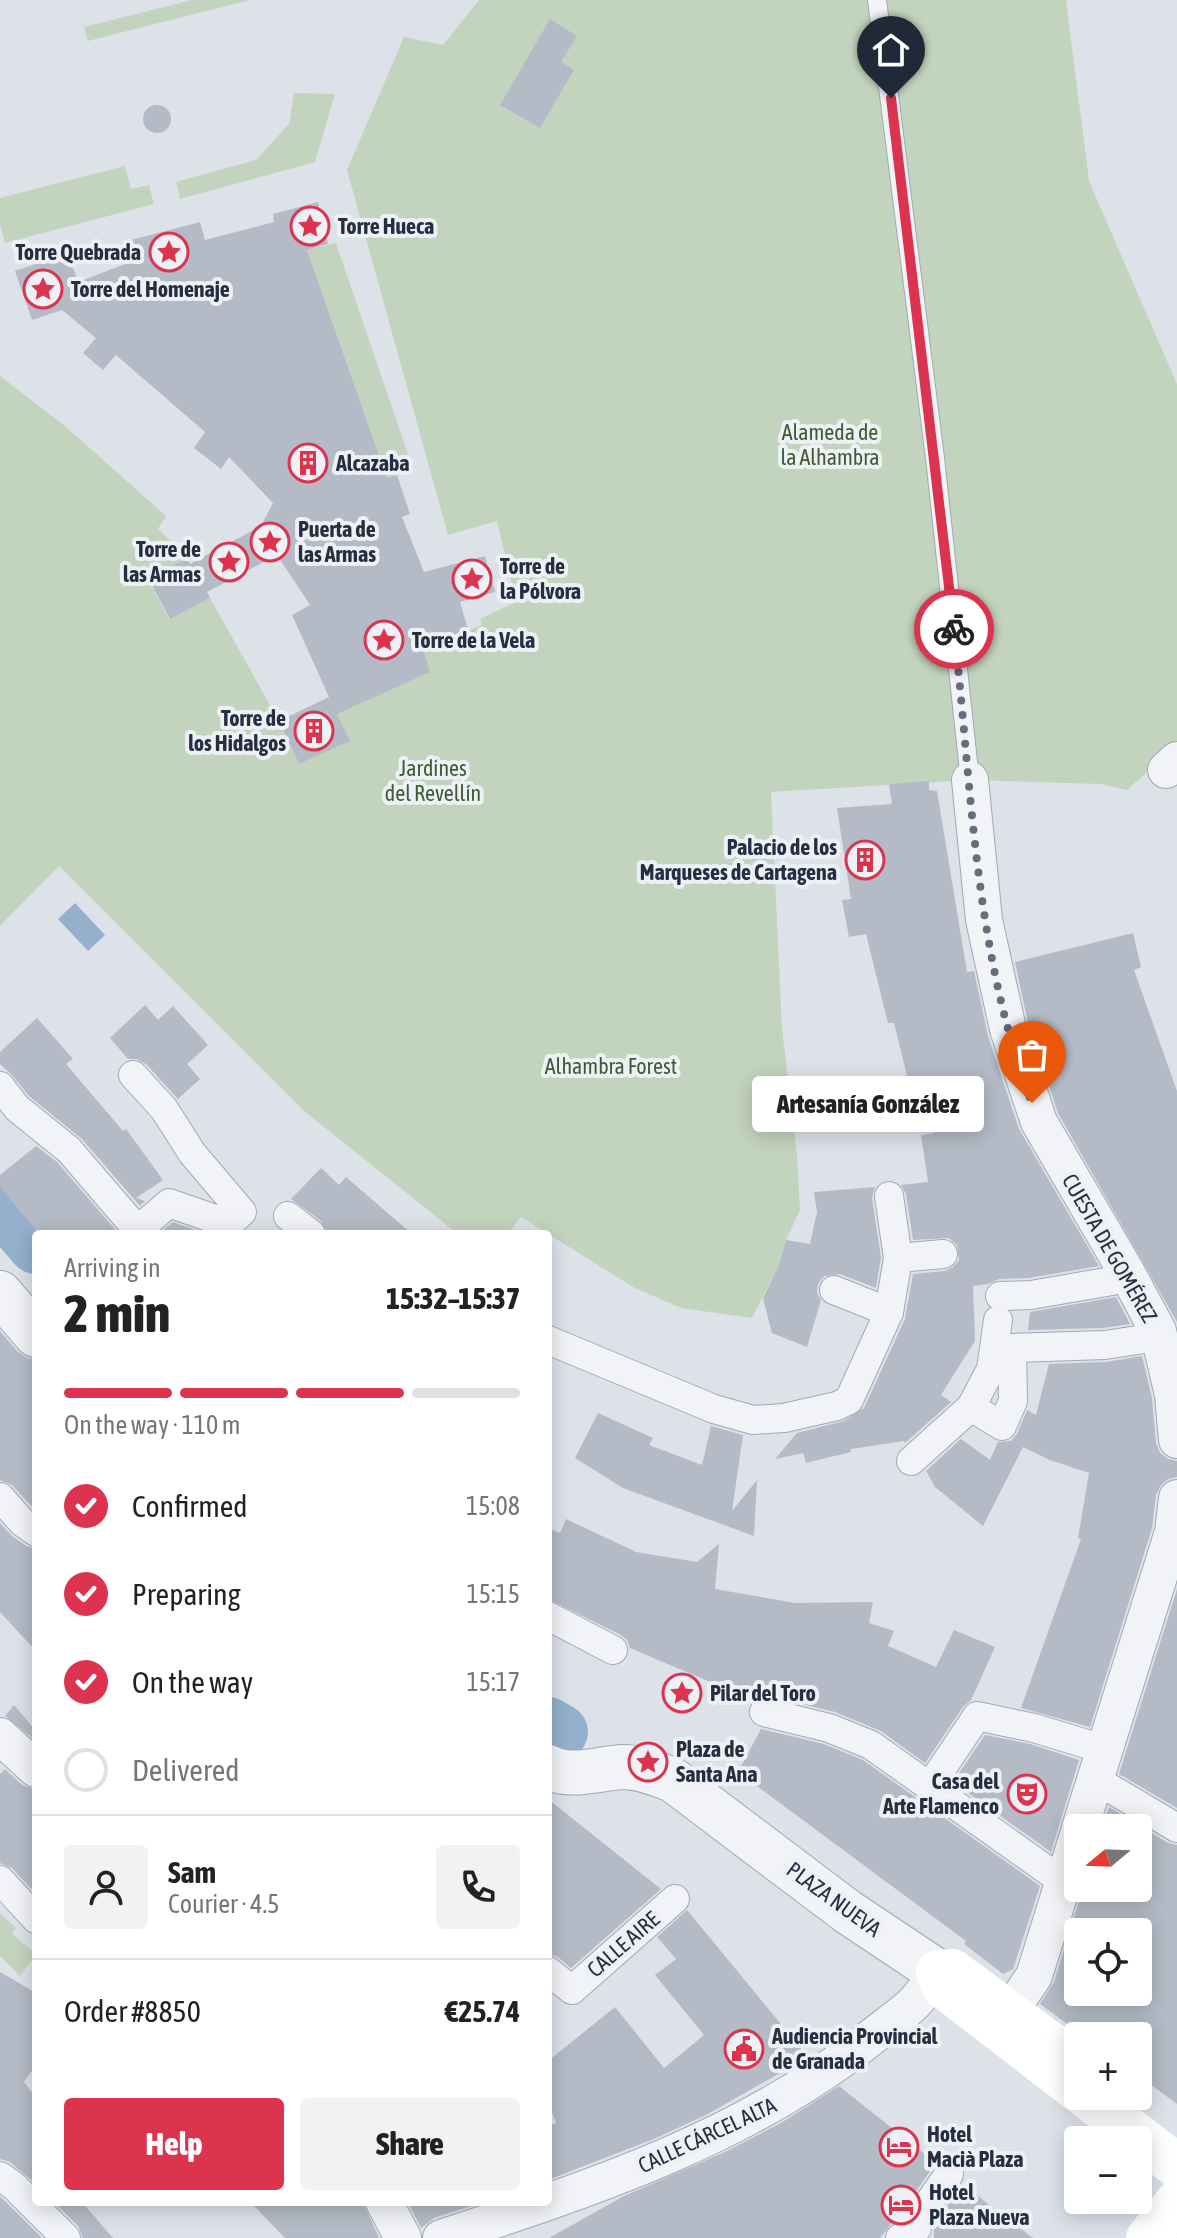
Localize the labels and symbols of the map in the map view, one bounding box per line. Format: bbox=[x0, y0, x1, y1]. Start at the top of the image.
pin bbox=[857, 16, 925, 98]
place icon: Torre Hueca bbox=[289, 205, 331, 247]
place label: Torre Hueca bbox=[338, 213, 434, 239]
place icon: Torre Quebrada bbox=[148, 231, 190, 273]
place label: Torre Quebrada bbox=[16, 239, 141, 265]
place icon: Torre del Homenaje bbox=[22, 268, 64, 310]
place label: Torre del Homenaje bbox=[71, 276, 230, 302]
park label: Alameda de la Alhambra bbox=[780, 419, 880, 470]
building icon: Alcazaba bbox=[287, 442, 329, 484]
place label: Alcazaba bbox=[335, 450, 410, 476]
place label: Puerta de las Armas bbox=[298, 516, 376, 567]
place icon: Puerta de las Armas bbox=[249, 521, 291, 563]
place label: Torre de las Armas bbox=[123, 536, 201, 587]
place icon: Torre de las Armas bbox=[208, 541, 250, 583]
place label: Torre de la Pólvora bbox=[500, 553, 581, 604]
place icon: Torre de la Pólvora bbox=[451, 558, 493, 600]
courier bbox=[914, 589, 994, 669]
place icon: Torre de la Vela bbox=[363, 619, 405, 661]
place label: Torre de la Vela bbox=[412, 627, 535, 653]
place label: Torre de los Hidalgos bbox=[188, 705, 286, 756]
building icon: Torre de los Hidalgos bbox=[293, 710, 335, 752]
park label: Jardines del Revellín bbox=[385, 755, 481, 806]
place label: Palacio de los Marqueses de Cartagena bbox=[640, 834, 837, 885]
building icon: Palacio de los Marqueses de Cartagena bbox=[844, 839, 886, 881]
pin bbox=[998, 1021, 1066, 1103]
park label: Alhambra Forest bbox=[545, 1053, 677, 1079]
callout: Artesanía González bbox=[752, 1075, 984, 1131]
street label: CUESTA DE GOMÉREZ bbox=[1057, 1169, 1163, 1327]
place icon: Pilar del Toro bbox=[661, 1672, 703, 1714]
place label: Pilar del Toro bbox=[710, 1680, 816, 1706]
place label: Plaza de Santa Ana bbox=[676, 1736, 757, 1787]
place icon: Plaza de Santa Ana bbox=[627, 1741, 669, 1783]
place label: Casa del Arte Flamenco bbox=[882, 1768, 1000, 1819]
theatre icon: Casa del Arte Flamenco bbox=[1006, 1773, 1048, 1815]
north arrow bbox=[1064, 1814, 1152, 1902]
street label: PLAZA NUEVA bbox=[782, 1856, 886, 1942]
street label: CALLE AIRE bbox=[582, 1905, 665, 1982]
place label: Audiencia Provincial de Granada bbox=[771, 2023, 939, 2074]
public building icon: Audiencia Provincial de Granada bbox=[723, 2028, 765, 2070]
street label: CALLE CÁRCEL ALTA bbox=[634, 2092, 780, 2178]
place label: Hotel Macià Plaza bbox=[927, 2121, 1023, 2172]
hotel icon: Hotel Macià Plaza bbox=[878, 2126, 920, 2168]
place label: Hotel Plaza Nueva bbox=[929, 2179, 1029, 2230]
hotel icon: Hotel Plaza Nueva bbox=[880, 2184, 922, 2226]

